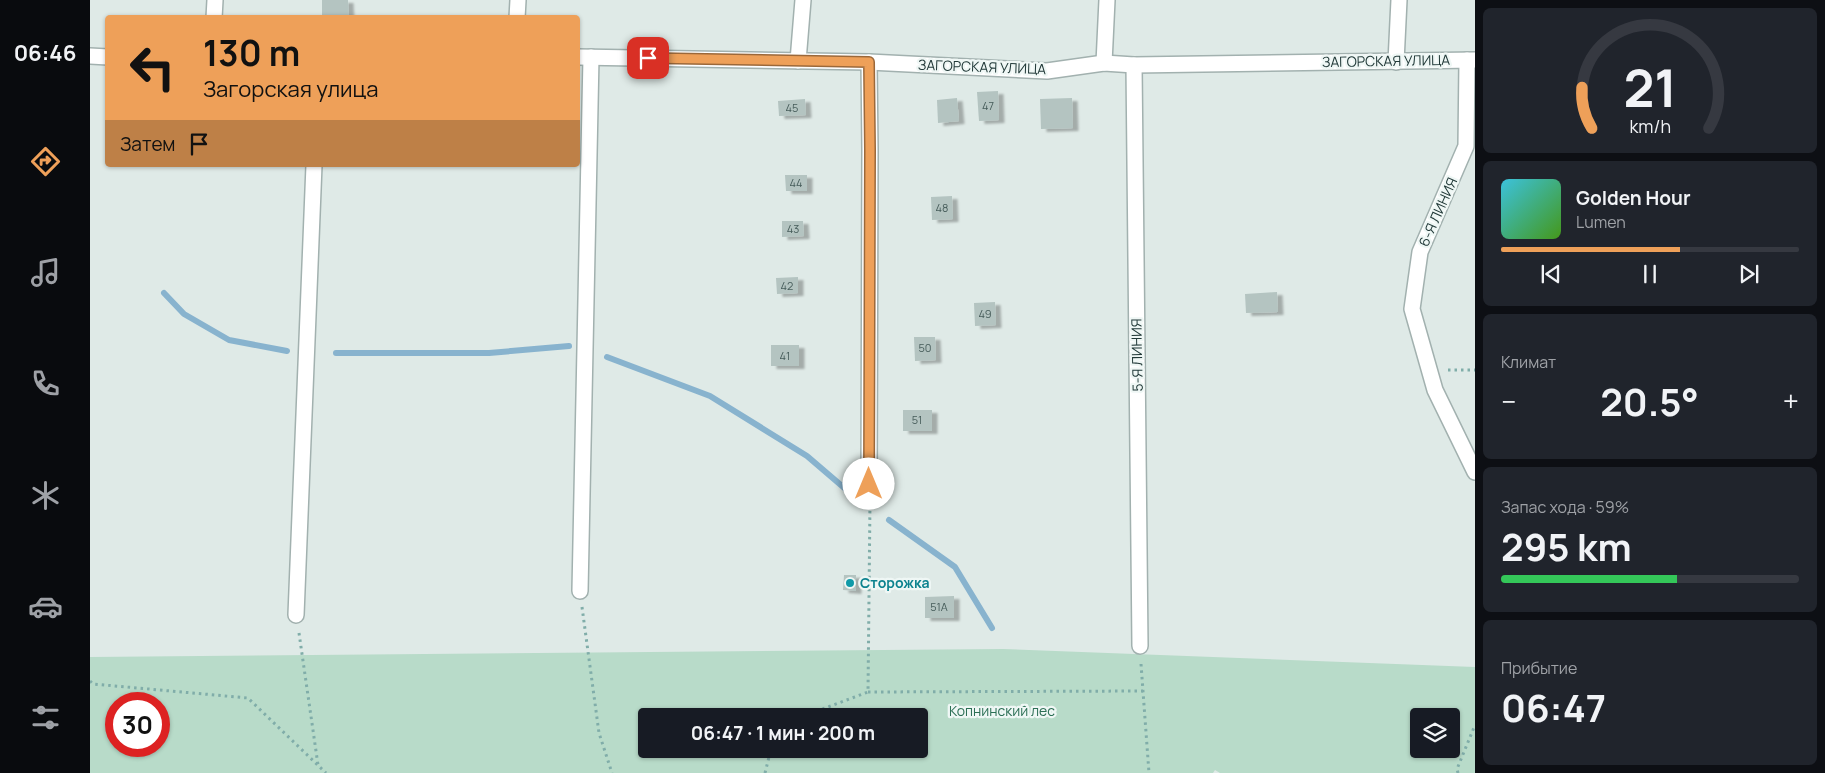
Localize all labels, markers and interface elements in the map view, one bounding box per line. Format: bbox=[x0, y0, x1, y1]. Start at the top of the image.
text: 130 m bbox=[203, 29, 300, 77]
icon: left bbox=[120, 35, 185, 100]
pin bbox=[627, 37, 669, 79]
text: 06:46 bbox=[14, 38, 76, 68]
icon: arrive bbox=[634, 44, 662, 72]
street label: ЗАГОРСКАЯ УЛИЦА bbox=[1322, 50, 1450, 71]
text: 21 bbox=[1623, 52, 1677, 123]
street label: ЗАГОРСКАЯ УЛИЦА bbox=[918, 55, 1046, 78]
text: Загорская улица bbox=[203, 74, 378, 104]
house number: 47 bbox=[982, 98, 994, 113]
house number: 45 bbox=[786, 100, 798, 115]
text: km/h bbox=[1629, 114, 1671, 138]
icon: arrive bbox=[185, 130, 213, 158]
text: Затем bbox=[120, 131, 175, 157]
icon: directions bbox=[28, 144, 63, 179]
street label: 6-Я ЛИНИЯ bbox=[1414, 174, 1461, 249]
house number: 44 bbox=[789, 175, 803, 190]
text: Golden Hour bbox=[1576, 185, 1690, 211]
house number: 48 bbox=[936, 200, 948, 215]
text: Lumen bbox=[1576, 211, 1626, 233]
house number: 43 bbox=[787, 221, 799, 236]
icon: music bbox=[28, 255, 63, 290]
icon: previous bbox=[1537, 260, 1565, 288]
icon: pause bbox=[1636, 260, 1664, 288]
icon: next bbox=[1735, 260, 1763, 288]
house number: 42 bbox=[781, 278, 793, 293]
house number: 49 bbox=[978, 306, 992, 321]
street label: 5-Я ЛИНИЯ bbox=[1126, 318, 1147, 392]
house number: 50 bbox=[918, 340, 932, 355]
house number: 41 bbox=[780, 348, 790, 363]
text: Климат bbox=[1501, 351, 1556, 373]
icon: phone bbox=[28, 366, 63, 401]
text: 20.5° bbox=[1600, 375, 1699, 427]
text: − bbox=[1501, 382, 1516, 420]
text: + bbox=[1783, 382, 1799, 420]
house number: 51 bbox=[912, 412, 922, 427]
position arrow bbox=[842, 457, 894, 509]
icon: climate bbox=[28, 478, 63, 513]
text: Запас хода · 59% bbox=[1501, 496, 1629, 518]
text: 295 km bbox=[1501, 520, 1632, 572]
place label: Сторожка bbox=[860, 573, 930, 592]
marker: Сторожка bbox=[844, 577, 856, 589]
icon: car bbox=[28, 589, 63, 624]
house number: 51А bbox=[930, 599, 948, 614]
text: Прибытие bbox=[1501, 657, 1577, 679]
text: 06:47 bbox=[1501, 681, 1606, 733]
speed limit sign: 30 bbox=[105, 692, 170, 757]
icon: filters bbox=[28, 700, 63, 735]
park label: Копнинский лес bbox=[949, 701, 1055, 720]
map controls bbox=[1410, 708, 1460, 758]
button: layers bbox=[1410, 708, 1460, 758]
text: 06:47 · 1 мин · 200 m bbox=[691, 720, 875, 746]

